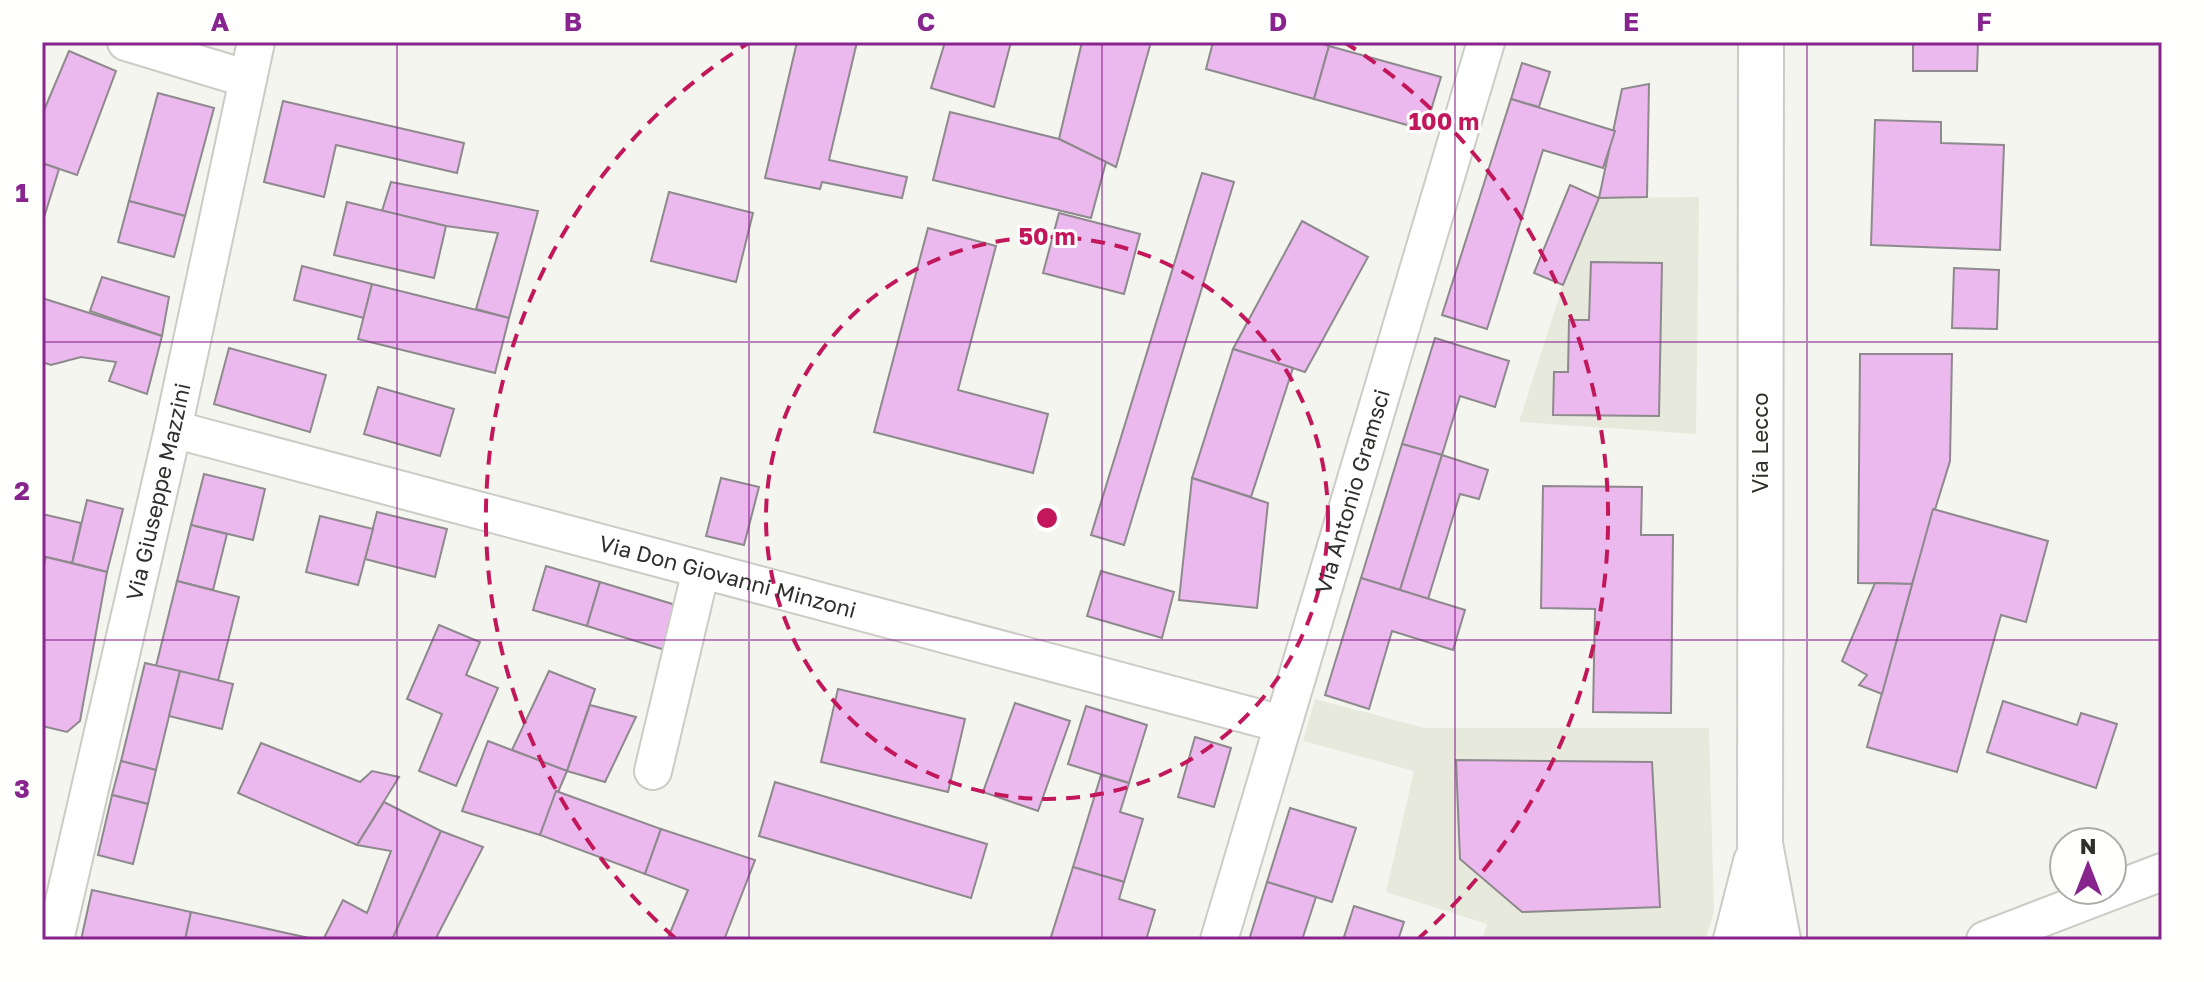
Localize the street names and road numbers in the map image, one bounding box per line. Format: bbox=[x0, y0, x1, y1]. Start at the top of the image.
street label: Via Giuseppe Mazzini bbox=[120, 380, 196, 603]
street label: Via Antonio Gramsci bbox=[1309, 386, 1395, 597]
street label: Via Lecco bbox=[1746, 393, 1773, 493]
street label: Via Don Giovanni Minzoni bbox=[596, 529, 859, 623]

